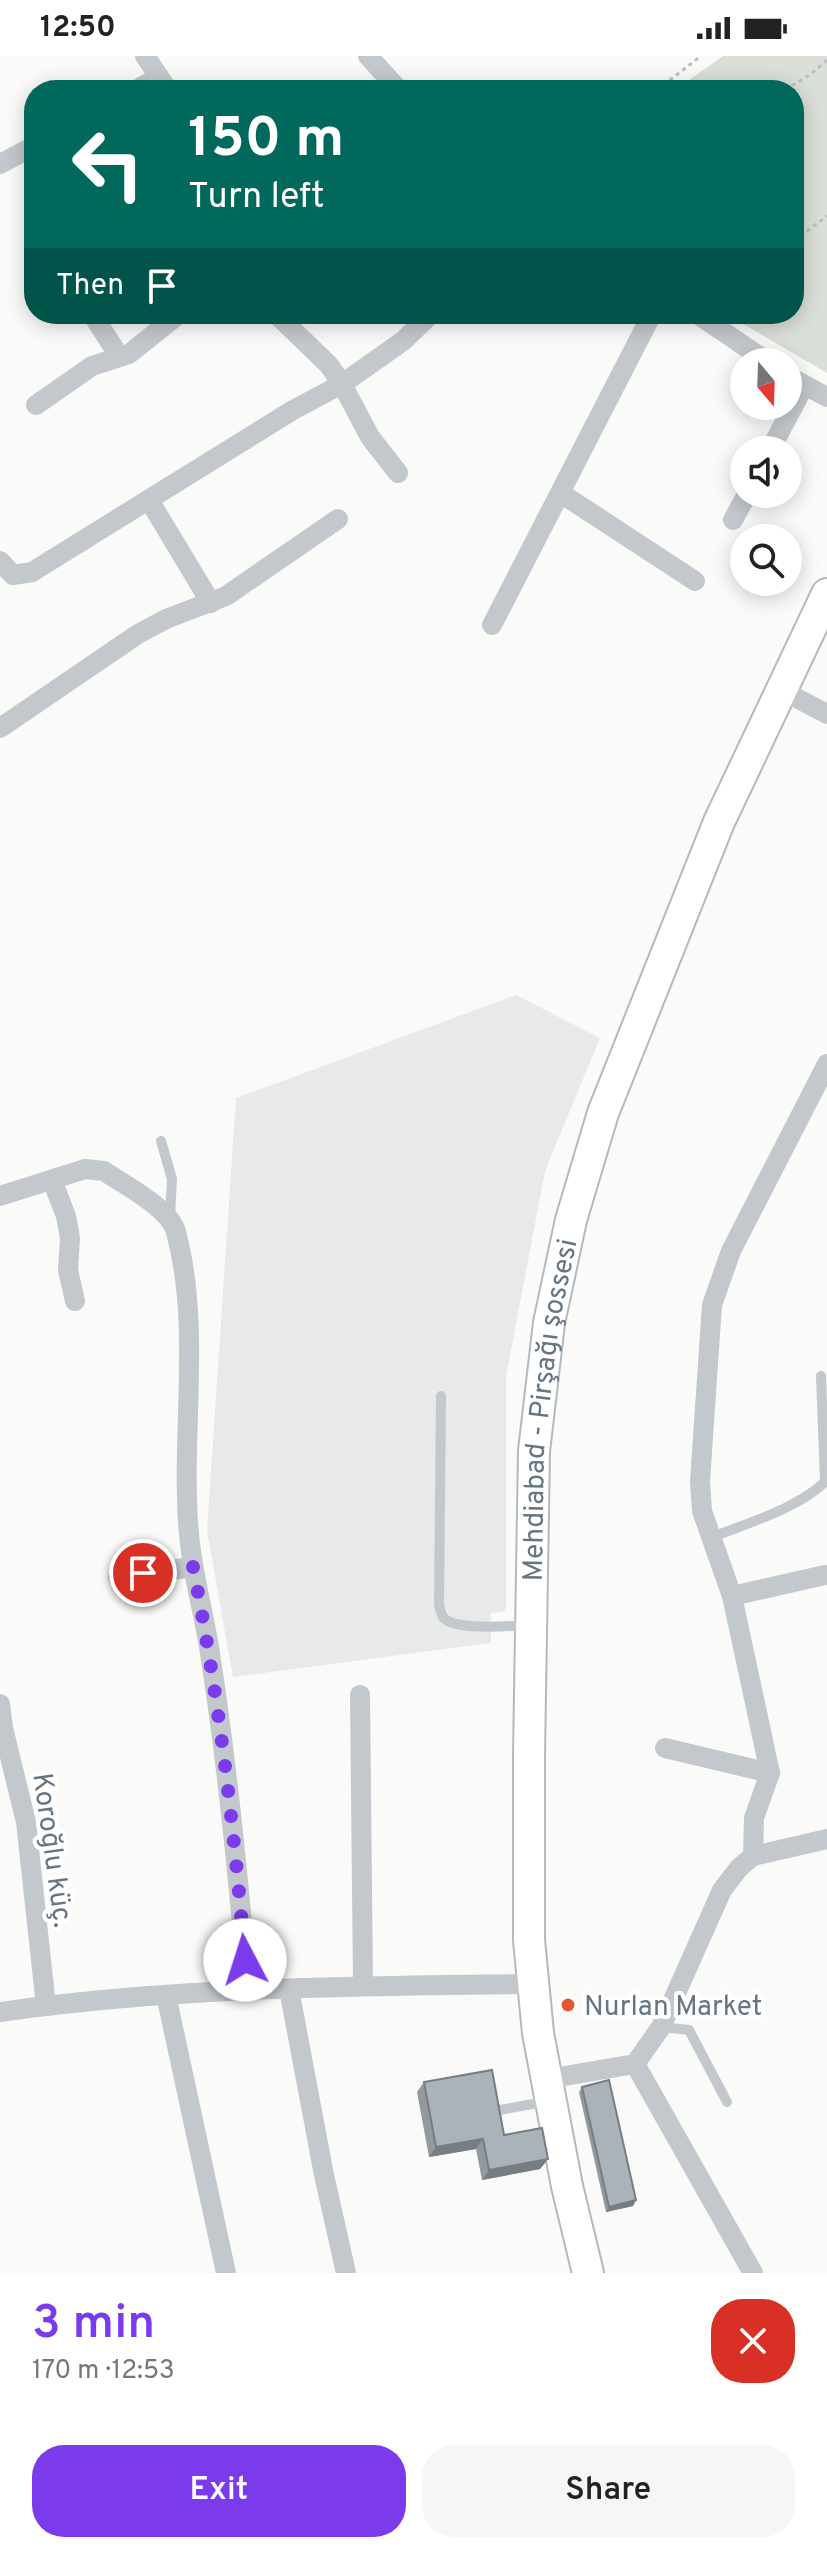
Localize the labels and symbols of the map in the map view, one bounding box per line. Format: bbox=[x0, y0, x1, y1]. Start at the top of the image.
north arrow bbox=[730, 348, 802, 420]
street label: Mehdiabad - Pirşağı şossesi bbox=[517, 1236, 588, 1582]
pin bbox=[109, 1539, 177, 1607]
street label: Koroğlu küç. bbox=[22, 1771, 80, 1930]
position arrow bbox=[203, 1918, 287, 2002]
place label: Nurlan Market bbox=[584, 1990, 762, 2026]
marker: Nurlan Market bbox=[559, 1996, 577, 2014]

